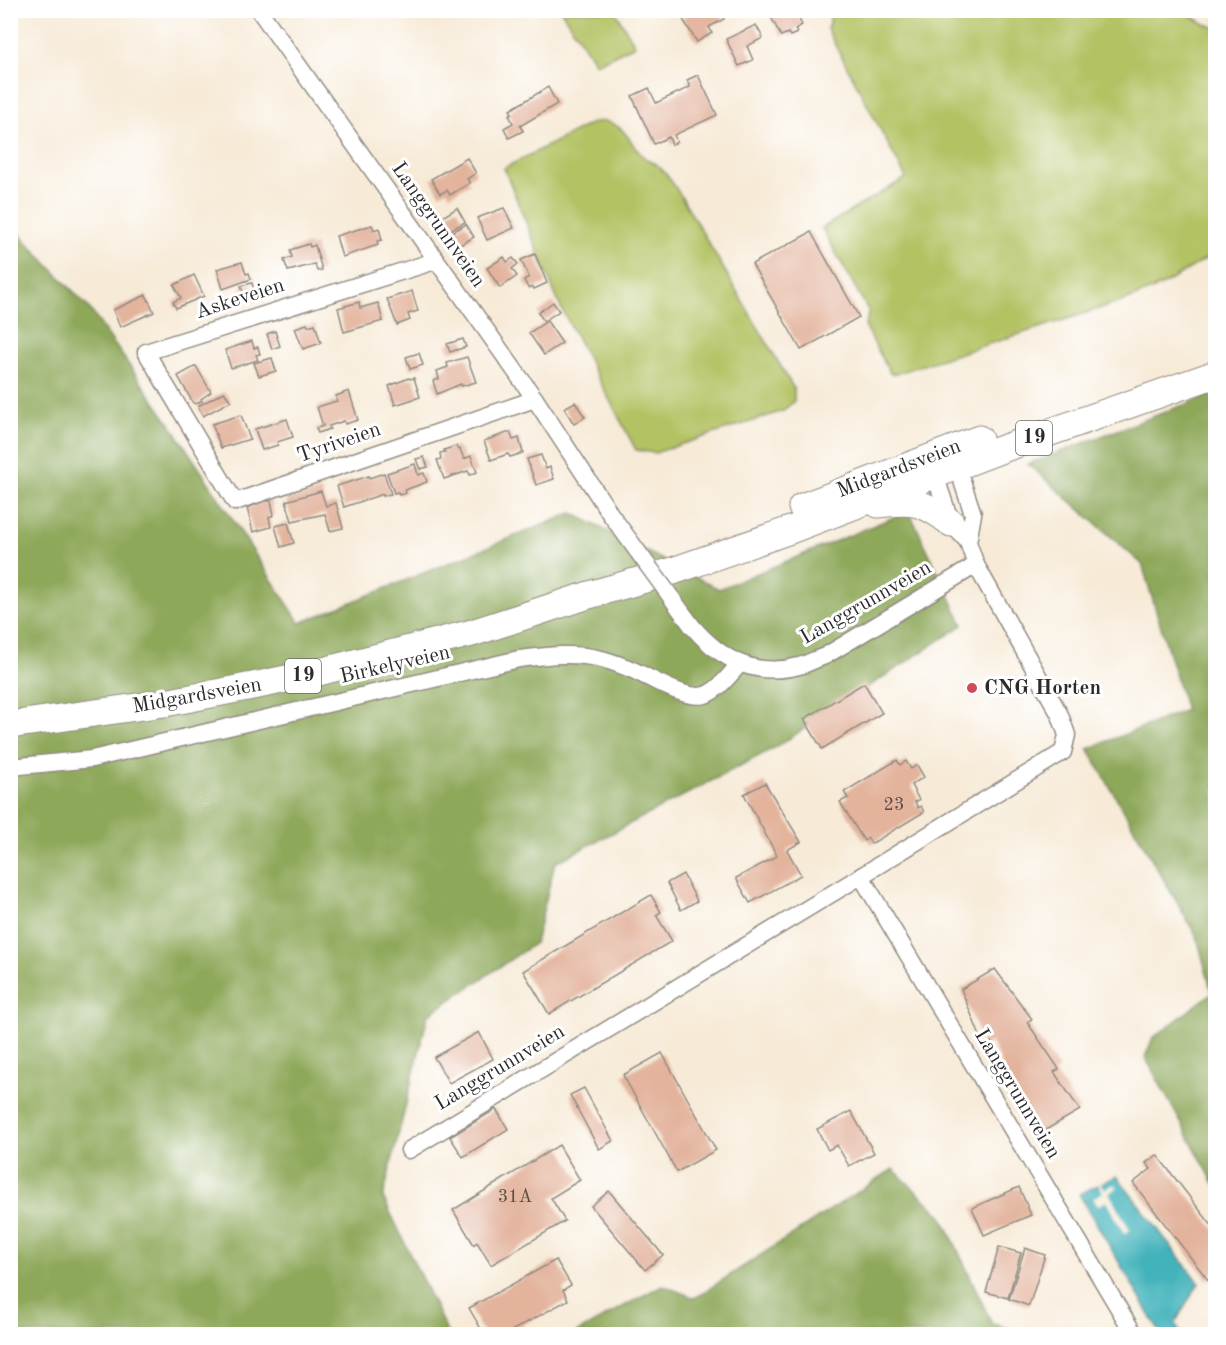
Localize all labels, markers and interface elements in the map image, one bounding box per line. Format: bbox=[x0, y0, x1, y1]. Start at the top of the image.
street label: Langgrunnveien bbox=[387, 159, 489, 291]
street label: Askeveien bbox=[193, 275, 287, 323]
street label: Tyriveien bbox=[295, 419, 383, 467]
road number: 19 bbox=[1016, 421, 1052, 455]
street label: Midgardsveien bbox=[834, 436, 964, 502]
street label: Langgrunnveien bbox=[797, 557, 935, 649]
street label: Birkelyveien bbox=[338, 642, 452, 688]
road number: 19 bbox=[285, 659, 321, 693]
street label: Midgardsveien bbox=[131, 674, 263, 718]
place label: CNG Horten bbox=[984, 678, 1101, 699]
marker: CNG Horten bbox=[965, 681, 979, 695]
house number: 23 bbox=[884, 796, 904, 814]
street label: Langgrunnveien bbox=[431, 1021, 569, 1115]
street label: Langgrunnveien bbox=[970, 1025, 1064, 1163]
house number: 31A bbox=[498, 1188, 533, 1206]

